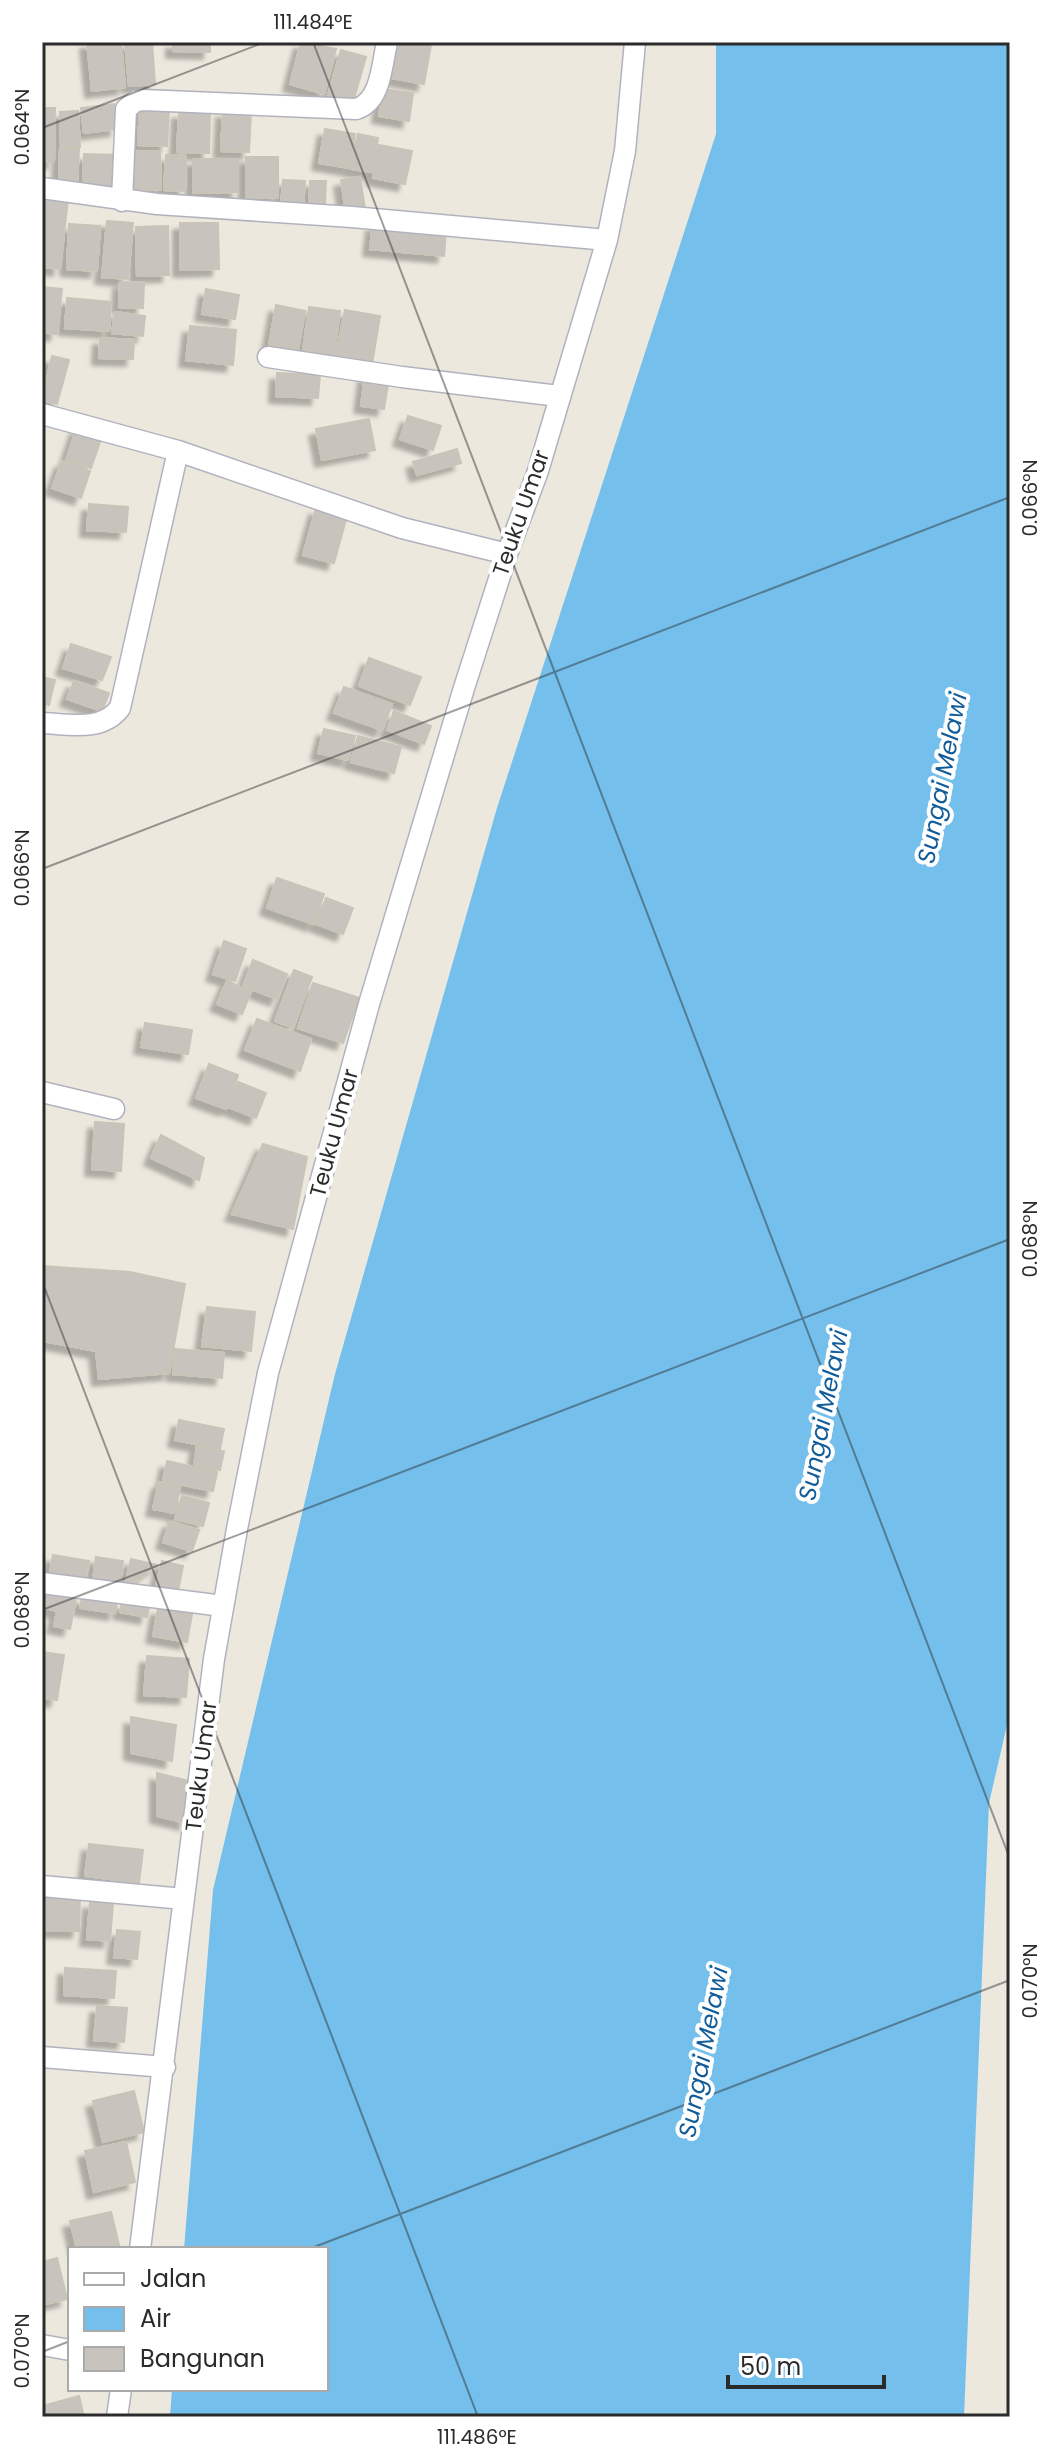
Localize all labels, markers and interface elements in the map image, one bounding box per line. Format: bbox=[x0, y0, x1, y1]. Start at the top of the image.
text: 111.484°E bbox=[273, 8, 353, 36]
text: 0.064°N bbox=[8, 89, 36, 165]
street label: Teuku Umar bbox=[485, 446, 557, 580]
text: 0.066°N bbox=[1016, 460, 1044, 536]
water label: Sungai Melawi bbox=[909, 689, 975, 866]
text: 0.066°N bbox=[8, 830, 36, 906]
street label: Teuku Umar bbox=[302, 1065, 366, 1201]
text: 0.068°N bbox=[1016, 1201, 1044, 1277]
water label: Sungai Melawi bbox=[790, 1326, 856, 1503]
text: 0.068°N bbox=[8, 1572, 36, 1648]
street label: Teuku Umar bbox=[178, 1699, 224, 1833]
text: 0.070°N bbox=[1016, 1943, 1044, 2019]
water label: Sungai Melawi bbox=[670, 1963, 736, 2140]
legend bbox=[68, 2247, 328, 2391]
text: Jalan bbox=[140, 2262, 206, 2295]
text: Air bbox=[140, 2302, 171, 2335]
text: 0.070°N bbox=[8, 2313, 36, 2389]
scale bar bbox=[728, 2339, 884, 2389]
text: Bangunan bbox=[140, 2342, 265, 2375]
text: 50 m bbox=[740, 2350, 801, 2383]
text: 111.486°E bbox=[437, 2423, 517, 2451]

